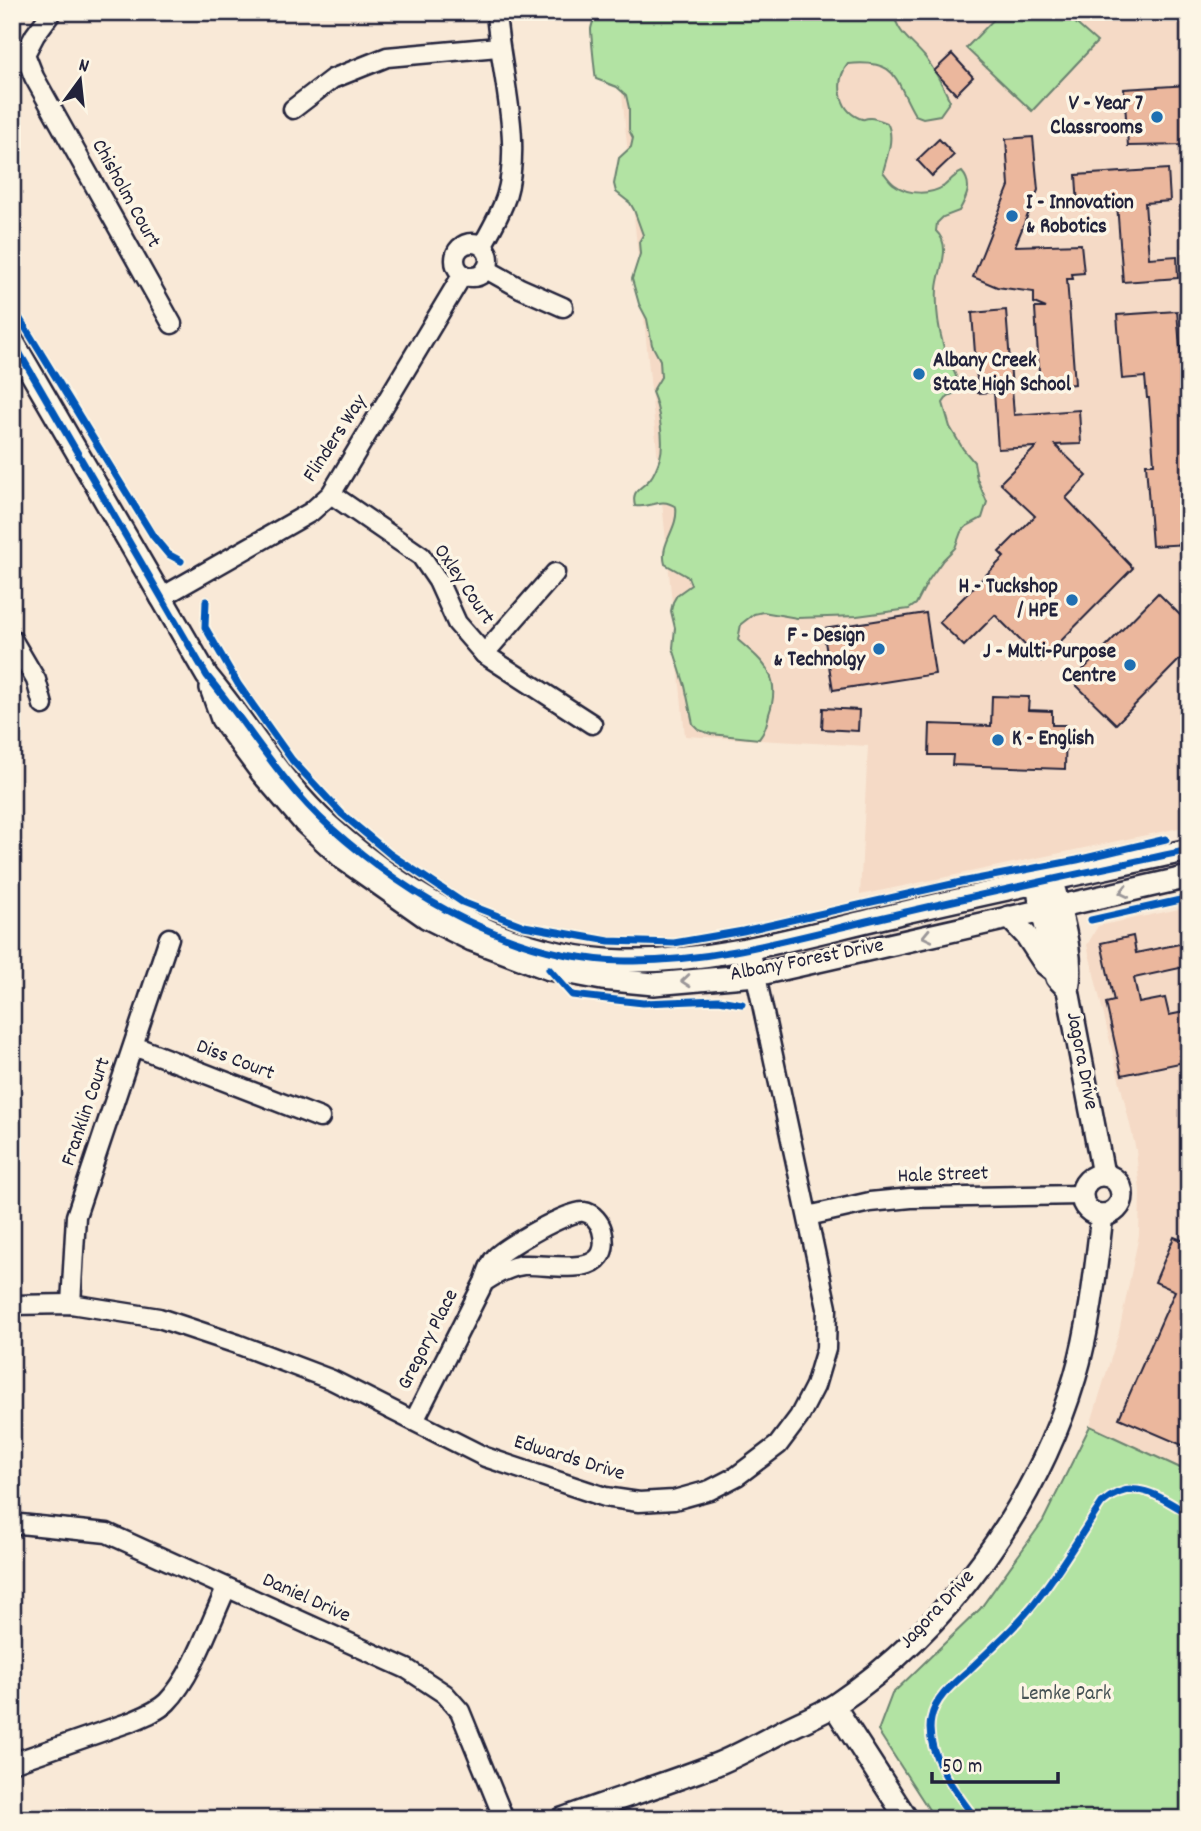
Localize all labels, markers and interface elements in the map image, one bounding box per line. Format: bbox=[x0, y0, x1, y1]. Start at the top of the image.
north arrow bbox=[46, 46, 116, 116]
text: N bbox=[75, 53, 92, 81]
place label: V - Year 7 Classrooms bbox=[1050, 90, 1143, 144]
marker: V - Year 7 Classrooms bbox=[1149, 109, 1165, 125]
street label: Chisholm Court bbox=[83, 134, 167, 254]
place label: I - Innovation & Robotics bbox=[1026, 189, 1134, 243]
marker: I - Innovation & Robotics bbox=[1004, 208, 1020, 224]
place label: Albany Creek State High School bbox=[933, 347, 1072, 401]
marker: Albany Creek State High School bbox=[911, 366, 927, 382]
street label: Flinders Way bbox=[296, 389, 376, 489]
street label: Oxley Court bbox=[425, 539, 501, 632]
place label: H - Tuckshop / HPE bbox=[958, 573, 1058, 627]
marker: H - Tuckshop / HPE bbox=[1064, 592, 1080, 608]
place label: F - Design & Technolgy bbox=[774, 622, 866, 676]
place label: J - Multi-Purpose Centre bbox=[983, 638, 1116, 692]
marker: F - Design & Technolgy bbox=[871, 641, 887, 657]
marker: J - Multi-Purpose Centre bbox=[1122, 657, 1138, 673]
place label: K - English bbox=[1012, 725, 1095, 755]
marker: K - English bbox=[990, 732, 1006, 748]
one-way arrow bbox=[1118, 884, 1130, 898]
one-way arrow bbox=[921, 928, 933, 942]
street label: Albany Forest Drive bbox=[728, 931, 886, 991]
one-way arrow bbox=[680, 973, 691, 988]
street label: Jagora Drive bbox=[1057, 1010, 1105, 1112]
street label: Diss Court bbox=[192, 1032, 279, 1090]
street label: Franklin Court bbox=[54, 1053, 120, 1170]
street label: Hale Street bbox=[897, 1159, 989, 1193]
street label: Gregory Place bbox=[391, 1284, 467, 1396]
street label: Edwards Drive bbox=[510, 1428, 628, 1490]
street label: Jagora Drive bbox=[893, 1564, 983, 1656]
street label: Daniel Drive bbox=[257, 1566, 355, 1632]
park label: Lemke Park bbox=[1021, 1680, 1111, 1710]
scale bar bbox=[932, 1740, 1058, 1784]
text: 50 m bbox=[942, 1753, 982, 1783]

